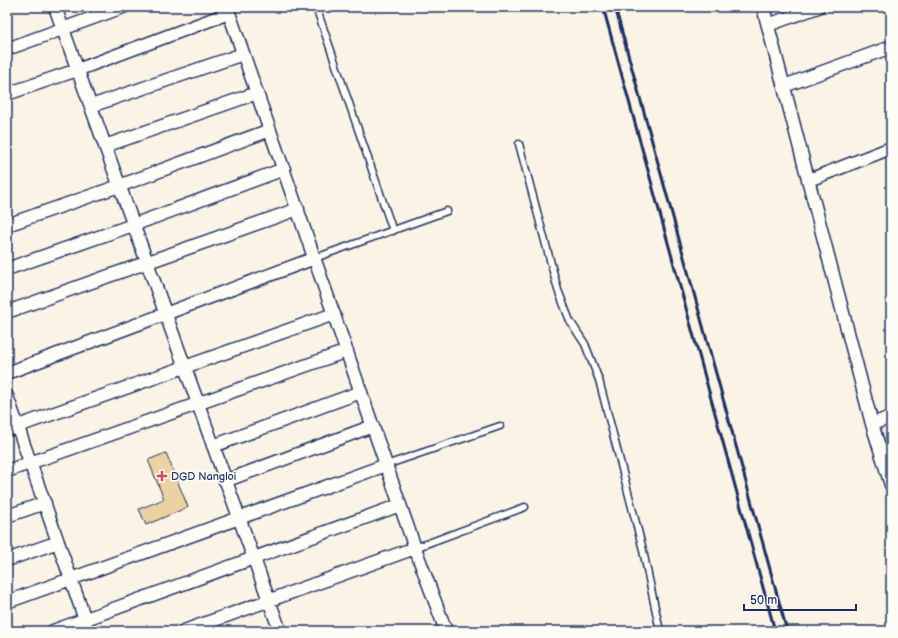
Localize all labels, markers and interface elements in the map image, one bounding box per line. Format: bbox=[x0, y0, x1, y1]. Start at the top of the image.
marker: DGD Nangloi bbox=[156, 470, 168, 482]
place label: DGD Nangloi bbox=[171, 470, 236, 483]
scale bar bbox=[744, 586, 856, 612]
text: 50 m bbox=[750, 593, 777, 608]

